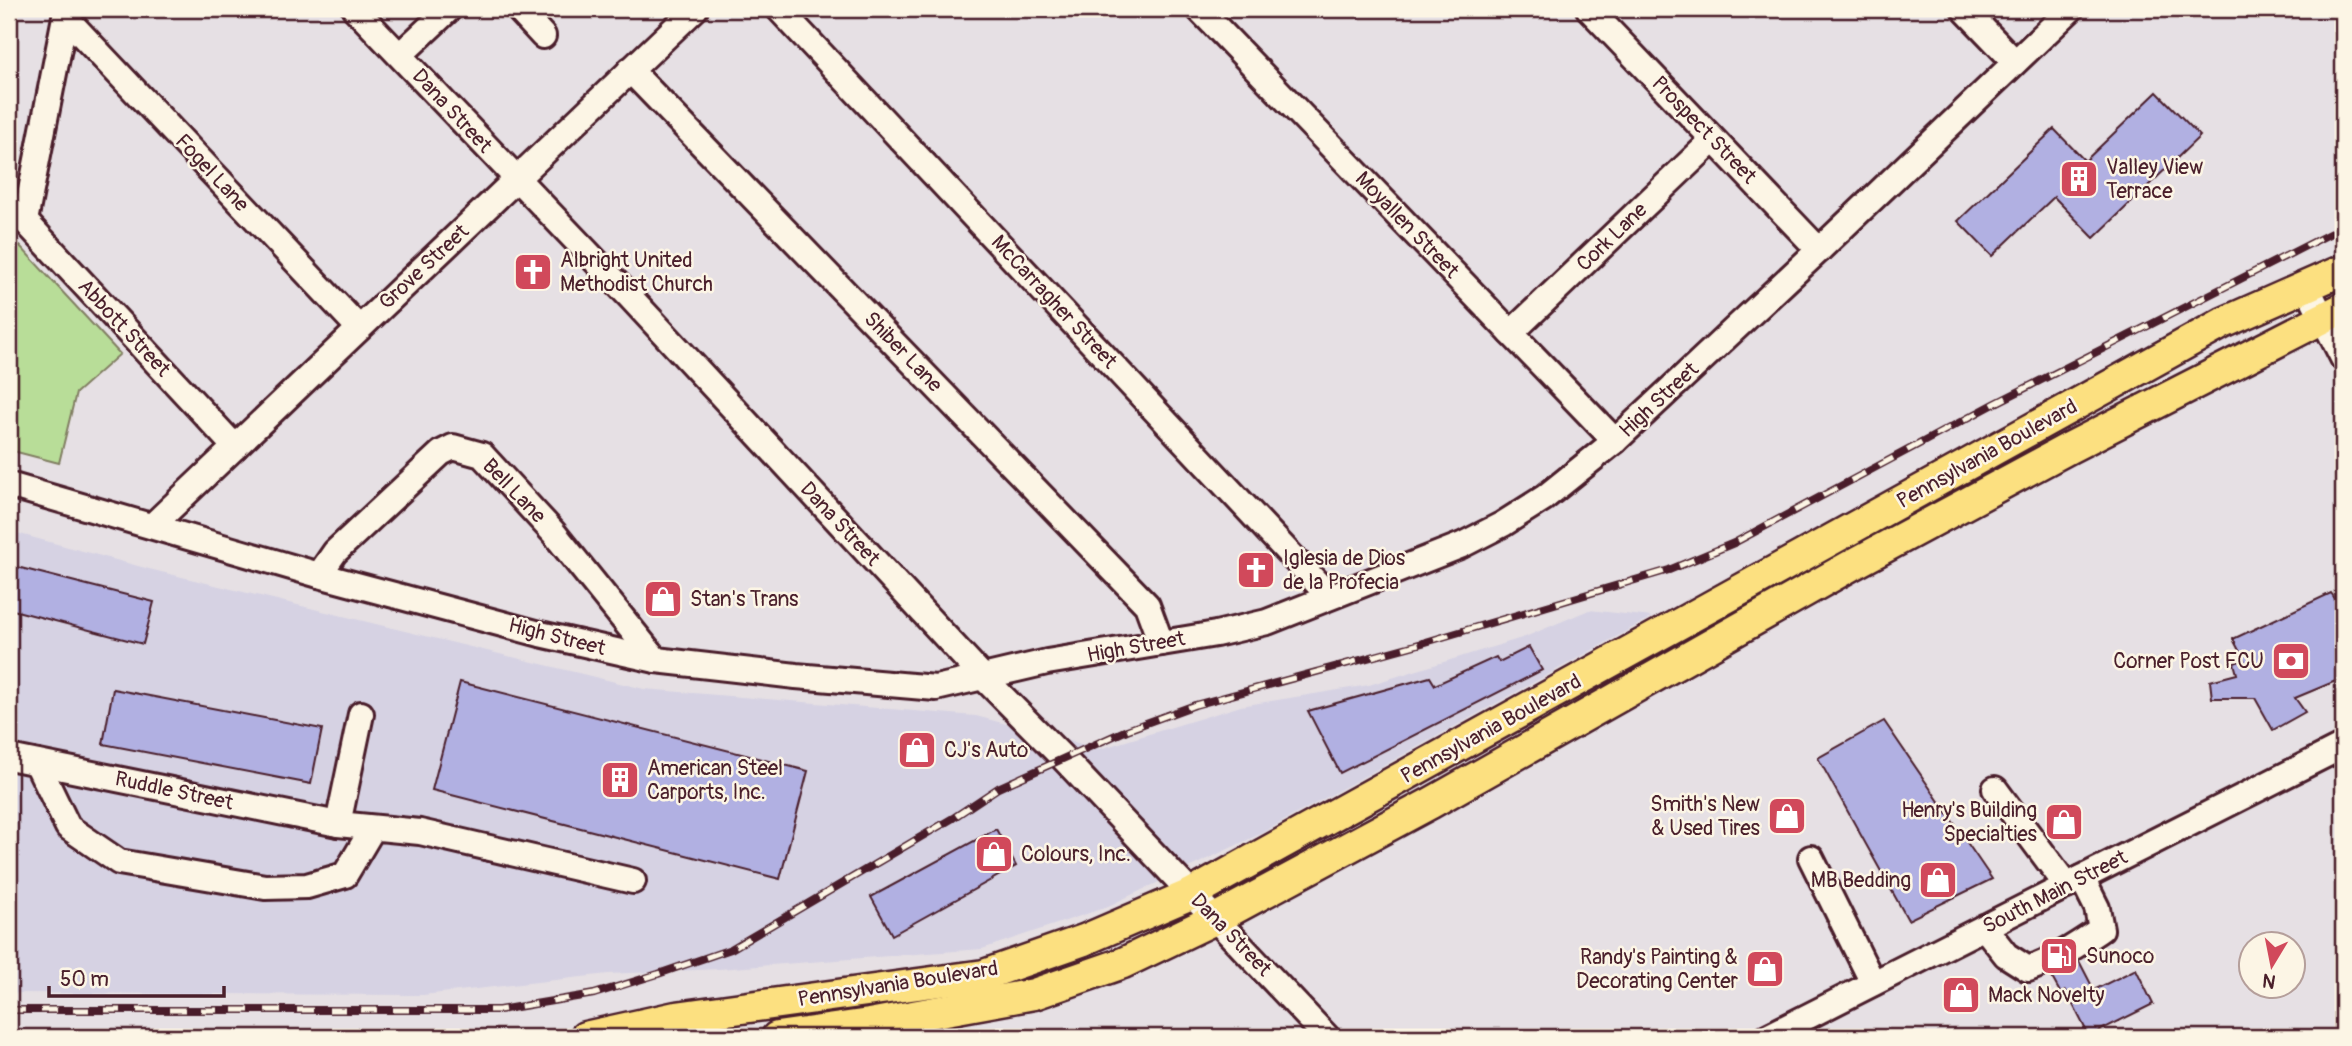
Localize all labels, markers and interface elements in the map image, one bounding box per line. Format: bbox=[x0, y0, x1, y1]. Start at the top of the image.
street label: Dana Street bbox=[406, 63, 498, 159]
street label: Prospect Street bbox=[1646, 70, 1763, 190]
street label: Fogel Lane bbox=[169, 128, 255, 218]
place label: Valley View Terrace bbox=[2106, 154, 2203, 205]
building icon: Valley View Terrace bbox=[2058, 158, 2100, 200]
street label: Moyallen Street bbox=[1349, 166, 1465, 285]
street label: Cork Lane bbox=[1571, 196, 1654, 277]
street label: Grove Street bbox=[373, 218, 475, 316]
street label: McCarragher Street bbox=[985, 229, 1123, 375]
place label: Albright United Methodist Church bbox=[560, 247, 713, 298]
church icon: Albright United Methodist Church bbox=[512, 251, 554, 293]
street label: Abbott Street bbox=[72, 273, 177, 383]
street label: Shiber Lane bbox=[858, 306, 949, 399]
street label: High Street bbox=[1614, 356, 1705, 444]
street label: Pennsylvania Boulevard bbox=[1892, 393, 2082, 515]
street label: Bell Lane bbox=[476, 453, 552, 530]
street label: Dana Street bbox=[794, 476, 886, 572]
place label: Iglesia de Dios de la Profecia bbox=[1283, 545, 1406, 596]
church icon: Iglesia de Dios de la Profecia bbox=[1235, 549, 1277, 591]
shop icon: Stan's Trans bbox=[642, 578, 684, 620]
place label: Stan's Trans bbox=[690, 586, 799, 613]
street label: High Street bbox=[506, 612, 609, 662]
street label: High Street bbox=[1085, 625, 1188, 669]
bank icon: Corner Post FCU bbox=[2270, 640, 2312, 682]
place label: Corner Post FCU bbox=[2113, 648, 2264, 675]
street label: Pennsylvania Boulevard bbox=[1396, 668, 1586, 790]
shop icon: CJ's Auto bbox=[896, 729, 938, 771]
place label: CJ's Auto bbox=[944, 737, 1028, 764]
place label: American Steel Carports, Inc. bbox=[647, 755, 783, 806]
building icon: American Steel Carports, Inc. bbox=[599, 759, 641, 801]
street label: Ruddle Street bbox=[112, 765, 236, 817]
place label: Smith's New & Used Tires bbox=[1650, 791, 1761, 842]
shop icon: Smith's New & Used Tires bbox=[1766, 795, 1808, 837]
place label: Henry's Building Specialties bbox=[1901, 797, 2038, 848]
shop icon: Henry's Building Specialties bbox=[2043, 801, 2085, 843]
shop icon: Colours, Inc. bbox=[973, 833, 1015, 875]
place label: Colours, Inc. bbox=[1021, 841, 1131, 868]
street label: South Main Street bbox=[1978, 844, 2132, 940]
shop icon: MB Bedding bbox=[1917, 859, 1959, 901]
place label: MB Bedding bbox=[1811, 867, 1911, 894]
street label: Dana Street bbox=[1185, 888, 1278, 983]
north arrow bbox=[2236, 930, 2306, 1000]
fuel station icon: Sunoco bbox=[2038, 935, 2080, 977]
place label: Sunoco bbox=[2086, 943, 2154, 970]
place label: Randy's Painting & Decorating Center bbox=[1576, 944, 1738, 995]
shop icon: Randy's Painting & Decorating Center bbox=[1744, 948, 1786, 990]
scale bar bbox=[49, 955, 224, 999]
street label: Pennsylvania Boulevard bbox=[796, 955, 1000, 1013]
text: 50 m bbox=[60, 966, 109, 993]
text: N bbox=[2261, 968, 2278, 994]
shop icon: Mack Novelty bbox=[1940, 974, 1982, 1016]
place label: Mack Novelty bbox=[1988, 982, 2105, 1009]

